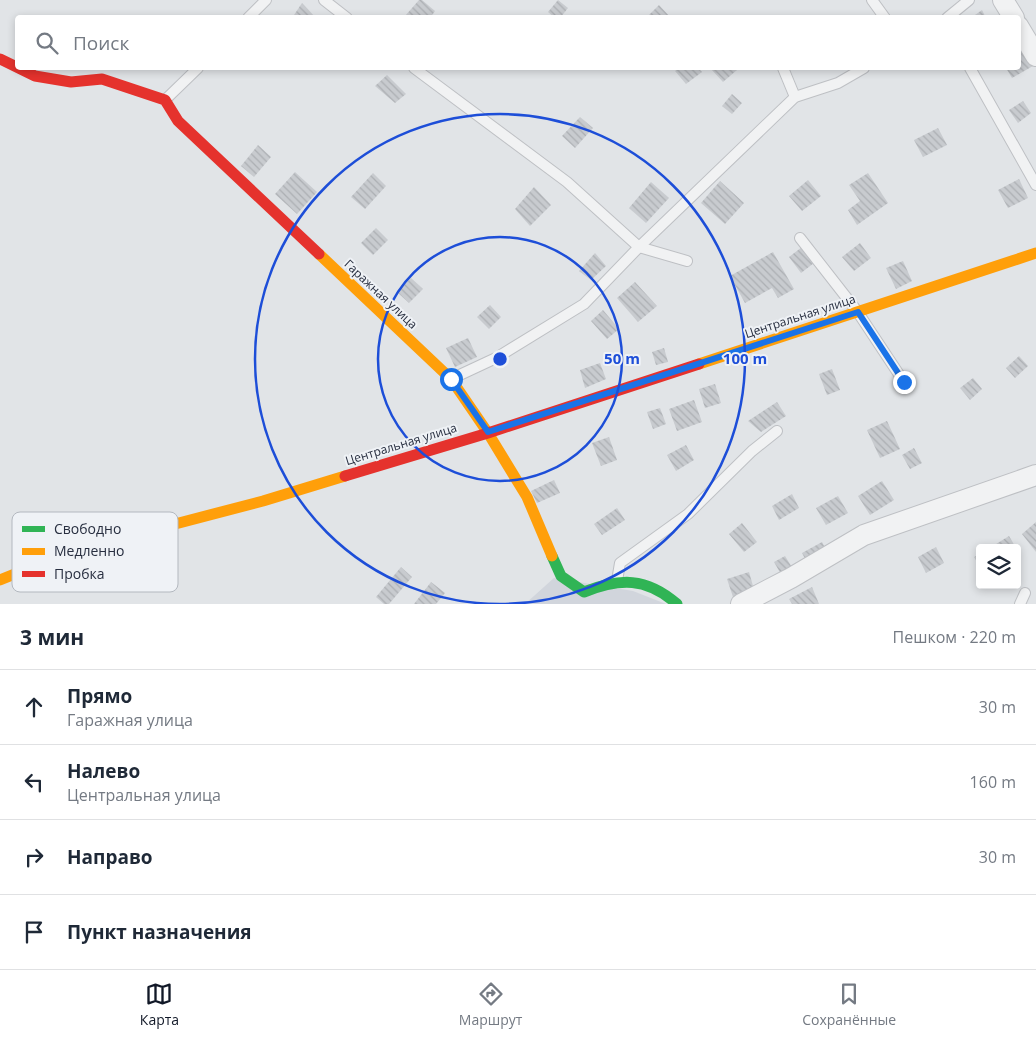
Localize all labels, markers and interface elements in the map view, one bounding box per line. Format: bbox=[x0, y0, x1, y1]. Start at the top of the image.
search box bbox=[15, 15, 1021, 70]
icon: search bbox=[33, 29, 61, 57]
text: Поиск bbox=[73, 30, 129, 56]
street label: Гаражная улица bbox=[341, 256, 421, 332]
street label: Центральная улица bbox=[742, 290, 858, 342]
text: 50 m bbox=[604, 348, 640, 368]
text: 100 m bbox=[723, 348, 767, 368]
centre of rings bbox=[491, 350, 509, 368]
route start bbox=[440, 368, 463, 391]
route end bbox=[893, 371, 916, 394]
street label: Центральная улица bbox=[343, 419, 459, 469]
legend bbox=[12, 512, 178, 592]
text: Свободно bbox=[54, 519, 121, 538]
text: Медленно bbox=[54, 541, 125, 560]
map controls bbox=[976, 544, 1021, 589]
button: layers bbox=[976, 544, 1021, 589]
text: Пробка bbox=[54, 564, 105, 583]
text: 3 мин bbox=[20, 623, 84, 651]
text: Пешком · 220 m bbox=[893, 626, 1016, 648]
text: Прямо bbox=[67, 683, 132, 709]
icon: ahead bbox=[20, 693, 48, 721]
text: 30 m bbox=[979, 696, 1016, 718]
text: Гаражная улица bbox=[67, 709, 193, 731]
text: Налево bbox=[67, 758, 140, 784]
icon: left bbox=[20, 768, 48, 796]
text: 160 m bbox=[970, 771, 1016, 793]
text: Центральная улица bbox=[67, 784, 221, 806]
icon: right bbox=[20, 843, 48, 871]
text: Направо bbox=[67, 844, 153, 870]
text: 30 m bbox=[979, 846, 1016, 868]
icon: arrive bbox=[20, 918, 48, 946]
text: Пункт назначения bbox=[67, 919, 252, 945]
tab: Карта bbox=[140, 980, 179, 1029]
tab: Маршрут bbox=[459, 980, 522, 1029]
tab: Сохранённые bbox=[802, 980, 896, 1029]

